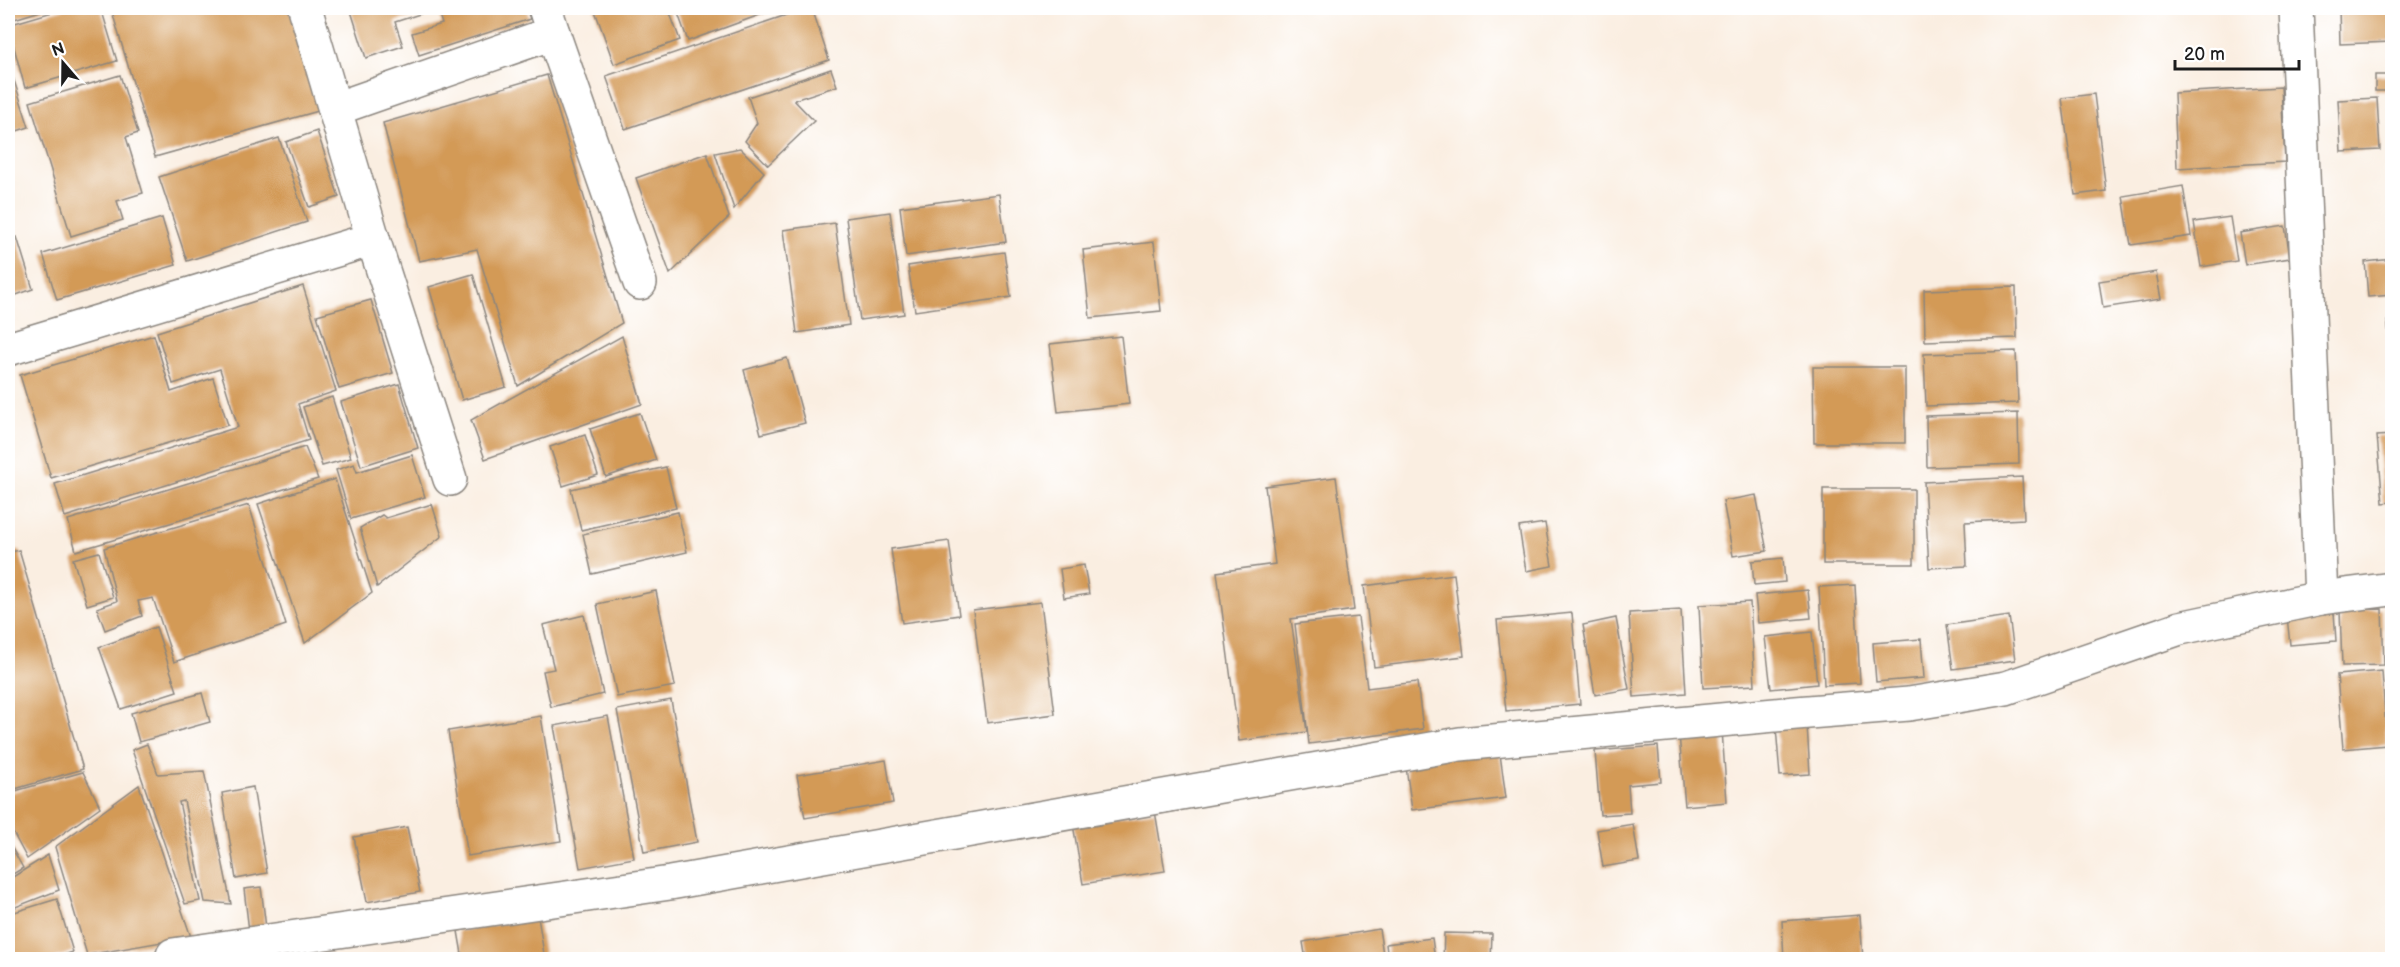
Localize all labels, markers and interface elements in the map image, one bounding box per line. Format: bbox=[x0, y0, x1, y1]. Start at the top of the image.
north arrow bbox=[33, 33, 93, 93]
scale bar bbox=[2175, 33, 2300, 71]
text: N bbox=[49, 39, 67, 61]
text: 20 m bbox=[2184, 44, 2225, 65]

